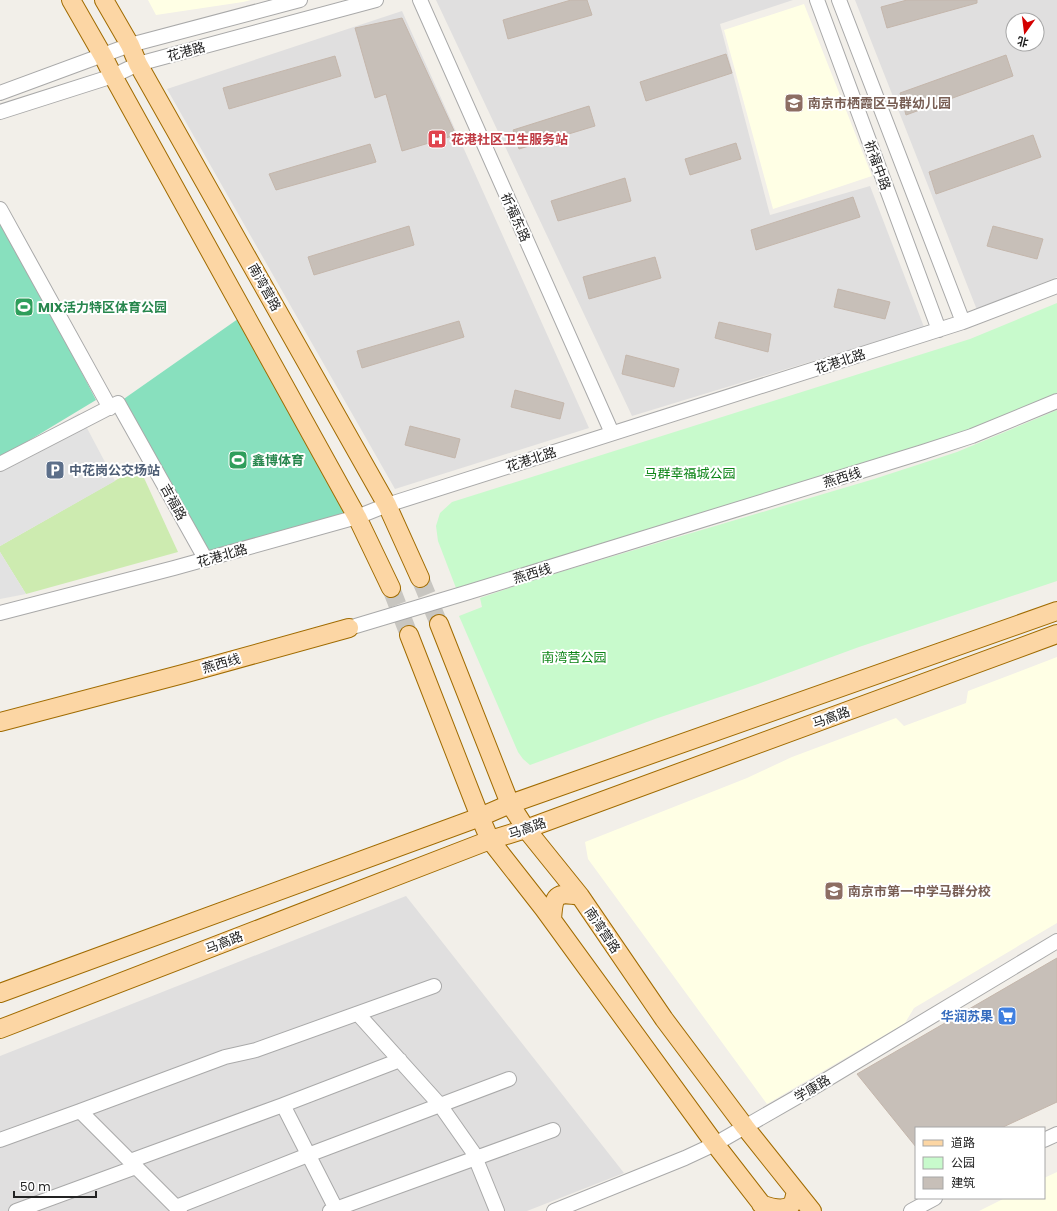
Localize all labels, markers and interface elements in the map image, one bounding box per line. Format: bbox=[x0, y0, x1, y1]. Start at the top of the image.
north arrow bbox=[1005, 12, 1045, 52]
text: 北 bbox=[1015, 33, 1030, 51]
street label: 花港路 bbox=[165, 37, 207, 66]
school or university icon: 南京市栖霞区马群幼儿园 bbox=[783, 92, 805, 114]
place label: 南京市栖霞区马群幼儿园 bbox=[808, 94, 951, 113]
hospital icon: 花港社区卫生服务站 bbox=[426, 128, 448, 150]
place label: 花港社区卫生服务站 bbox=[451, 130, 568, 149]
street label: 祈福中路 bbox=[860, 137, 895, 193]
street label: 祈福东路 bbox=[496, 190, 535, 245]
street label: 南湾营路 bbox=[244, 260, 285, 315]
sports icon: MIX活力特区体育公园 bbox=[13, 296, 35, 318]
place label: MIX活力特区体育公园 bbox=[38, 298, 167, 317]
street label: 花港北路 bbox=[812, 344, 868, 379]
street label: 花港北路 bbox=[503, 442, 559, 477]
sports icon: 鑫博体育 bbox=[227, 449, 249, 471]
place label: 鑫博体育 bbox=[252, 451, 304, 470]
parking icon: 中花岗公交场站 bbox=[44, 459, 66, 481]
place label: 中花岗公交场站 bbox=[69, 461, 160, 480]
street label: 燕西线 bbox=[821, 463, 864, 492]
park label: 马群幸福城公园 bbox=[644, 464, 736, 483]
street label: 吉福路 bbox=[156, 481, 191, 524]
street label: 花港北路 bbox=[195, 539, 250, 572]
street label: 燕西线 bbox=[511, 559, 554, 588]
park label: 南湾营公园 bbox=[541, 648, 607, 667]
street label: 燕西线 bbox=[200, 649, 243, 678]
street label: 马高路 bbox=[810, 702, 853, 733]
street label: 马高路 bbox=[506, 813, 549, 844]
school or university icon: 南京市第一中学马群分校 bbox=[823, 880, 845, 902]
place label: 南京市第一中学马群分校 bbox=[848, 882, 991, 901]
street label: 南湾营路 bbox=[580, 903, 625, 957]
street label: 马高路 bbox=[203, 927, 246, 958]
supermarket icon: 华润苏果 bbox=[996, 1005, 1018, 1027]
place label: 华润苏果 bbox=[941, 1007, 993, 1026]
street label: 学康路 bbox=[791, 1070, 834, 1107]
legend bbox=[915, 1127, 1045, 1199]
text: 道路 bbox=[951, 1134, 975, 1151]
text: 公园 bbox=[951, 1154, 975, 1171]
scale bar bbox=[14, 1173, 96, 1199]
text: 建筑 bbox=[951, 1174, 975, 1191]
text: 50 m bbox=[20, 1178, 51, 1195]

